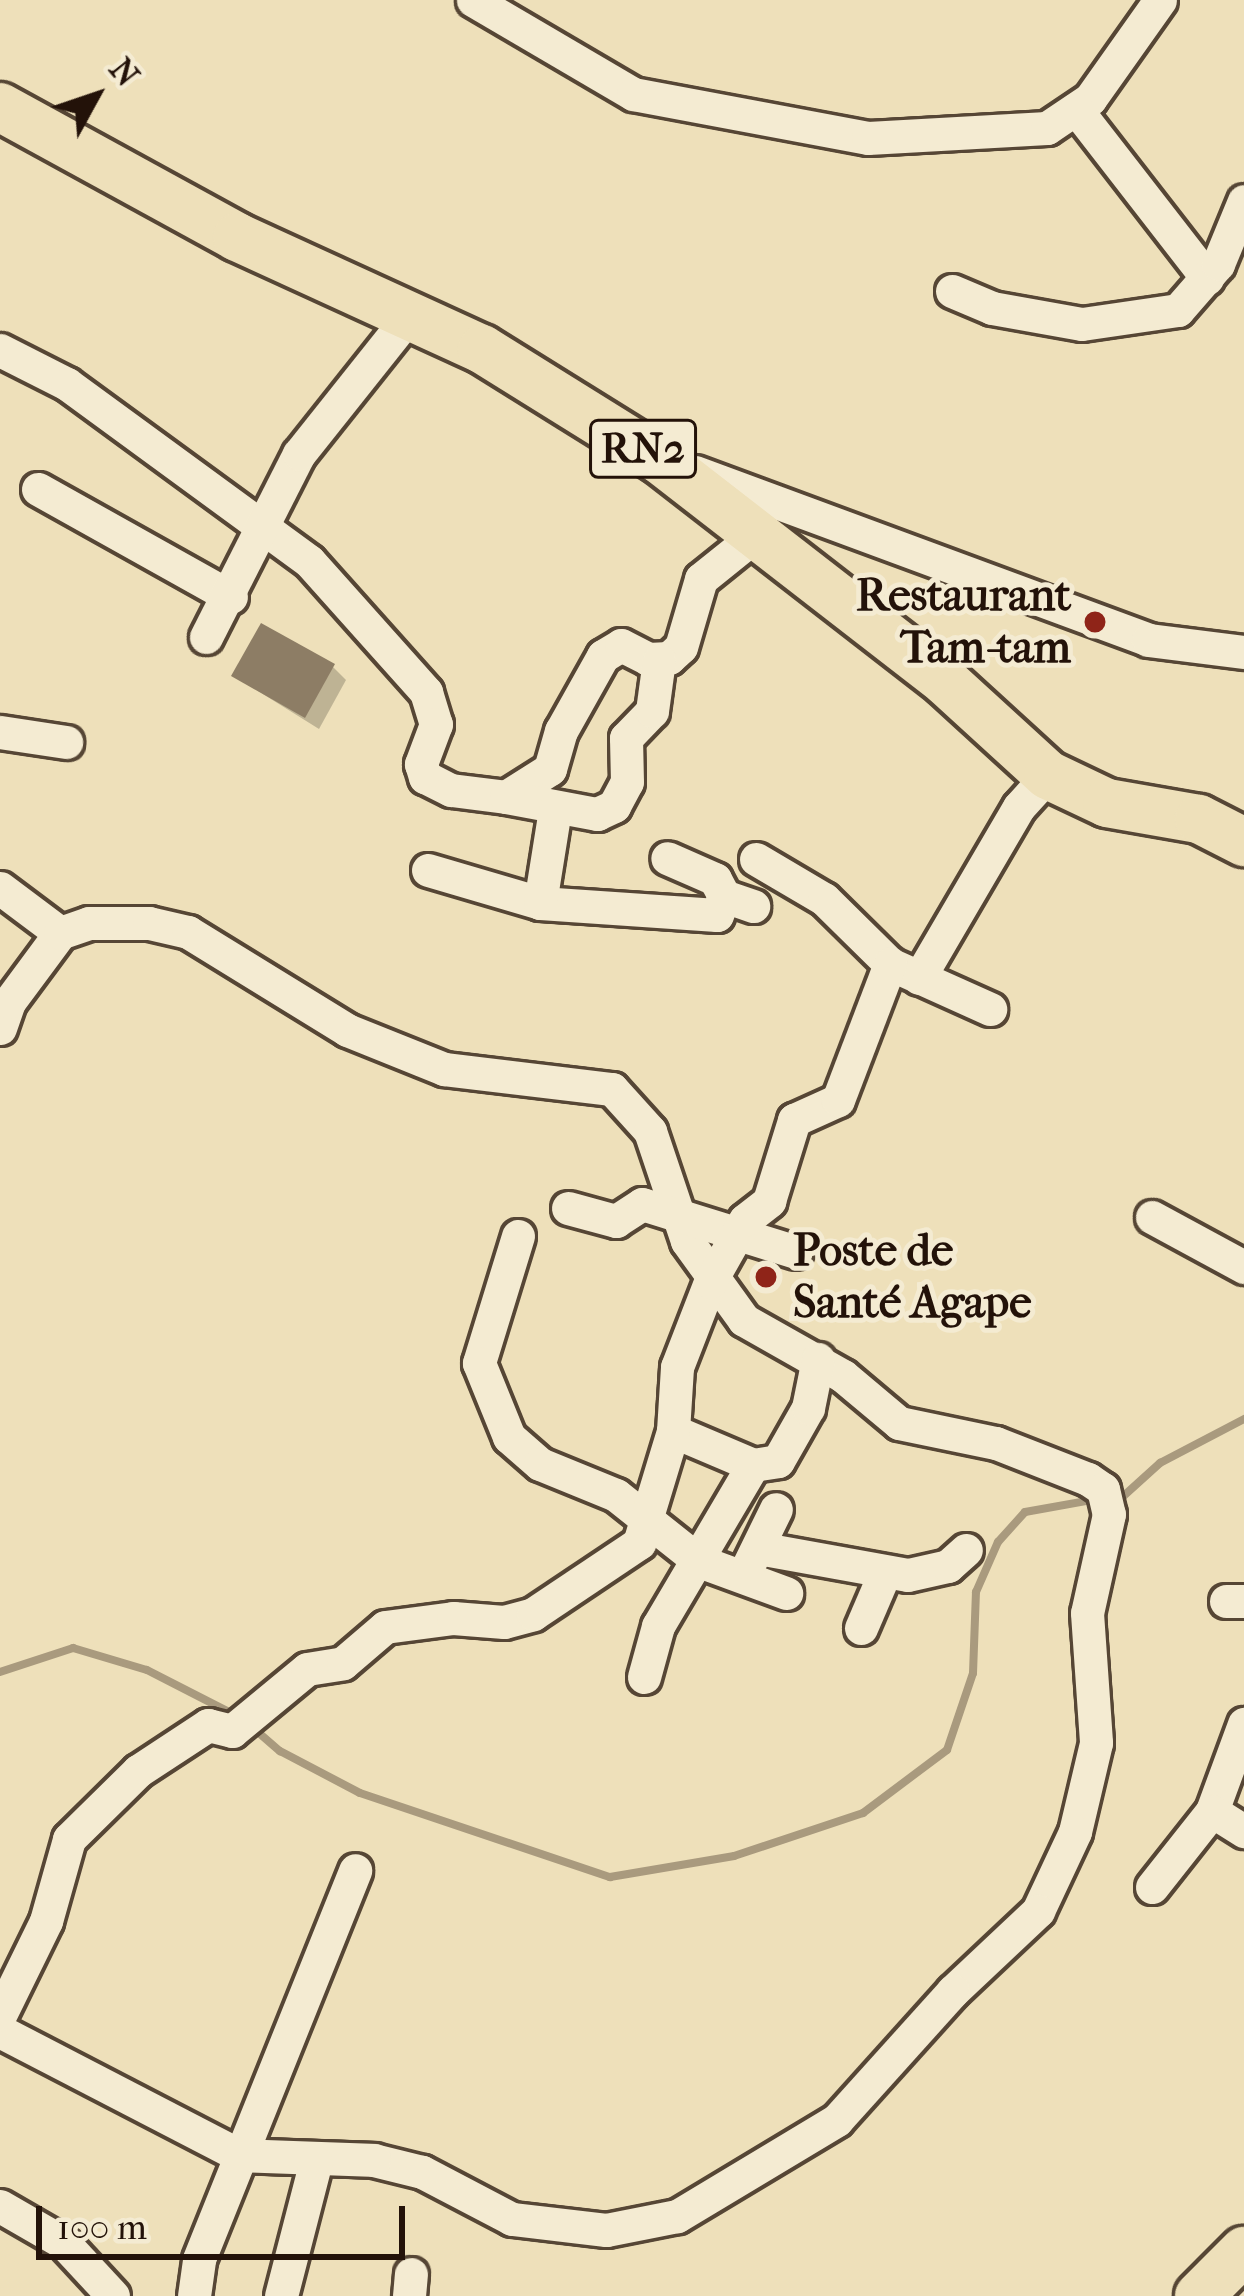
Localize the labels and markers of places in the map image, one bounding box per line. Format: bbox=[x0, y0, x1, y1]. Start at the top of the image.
place label: Restaurant Tam-tam bbox=[856, 569, 1071, 675]
marker: Restaurant Tam-tam bbox=[1082, 609, 1108, 635]
place label: Poste de Santé Agape bbox=[793, 1224, 1032, 1330]
marker: Poste de Santé Agape bbox=[750, 1261, 782, 1293]

